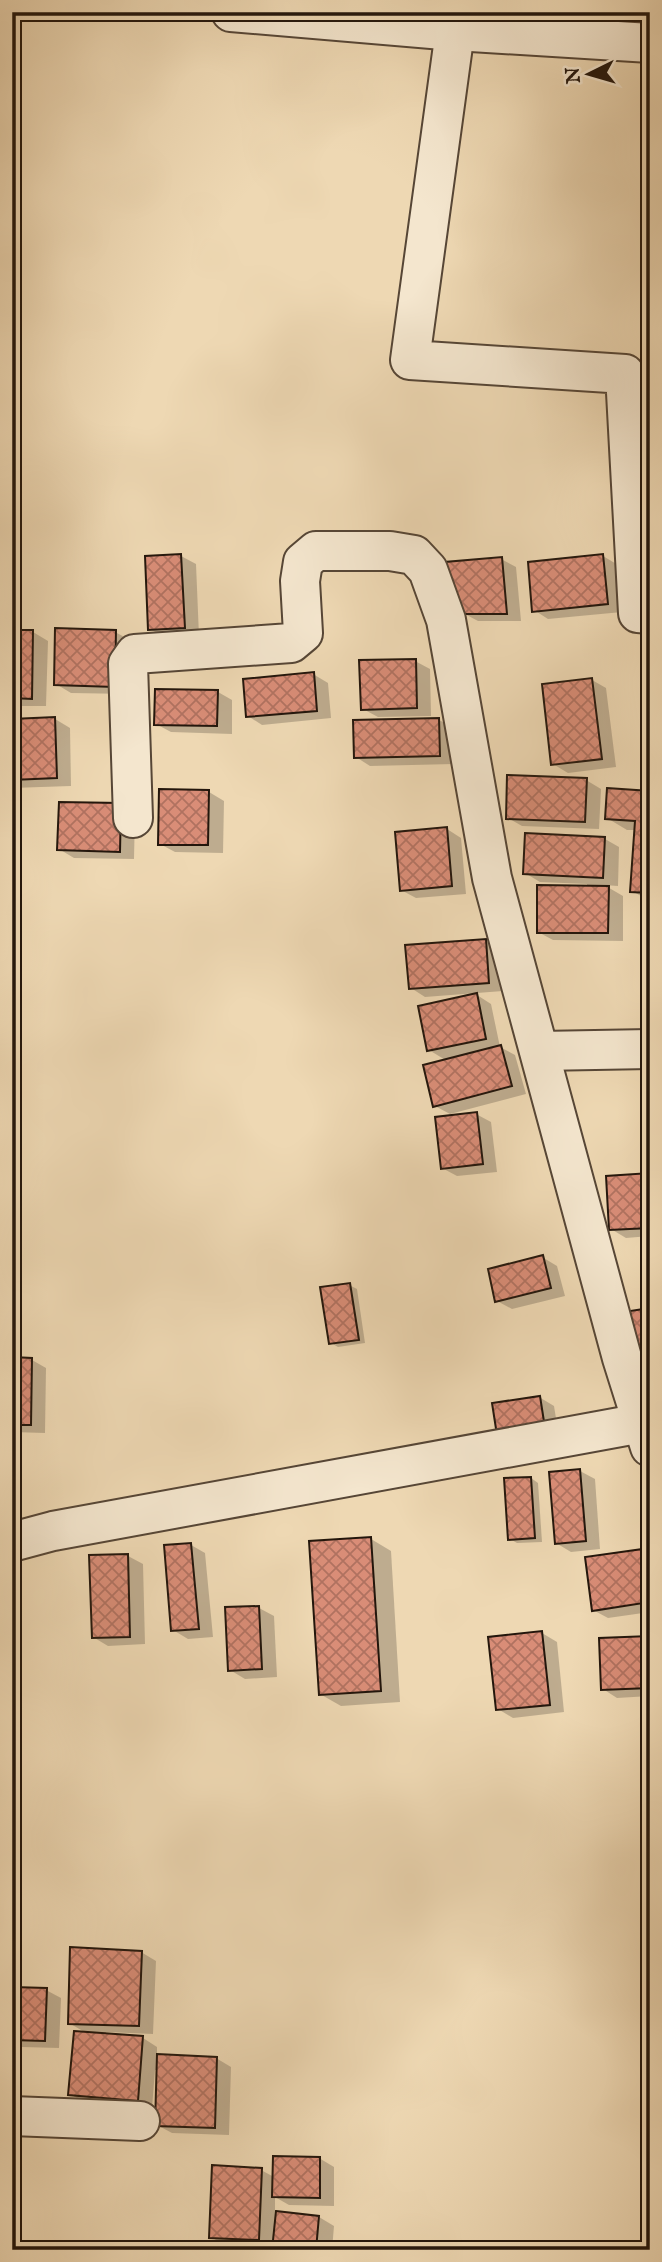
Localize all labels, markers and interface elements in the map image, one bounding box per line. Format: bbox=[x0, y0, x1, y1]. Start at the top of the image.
north arrow bbox=[554, 38, 624, 108]
text: N bbox=[561, 66, 587, 86]

